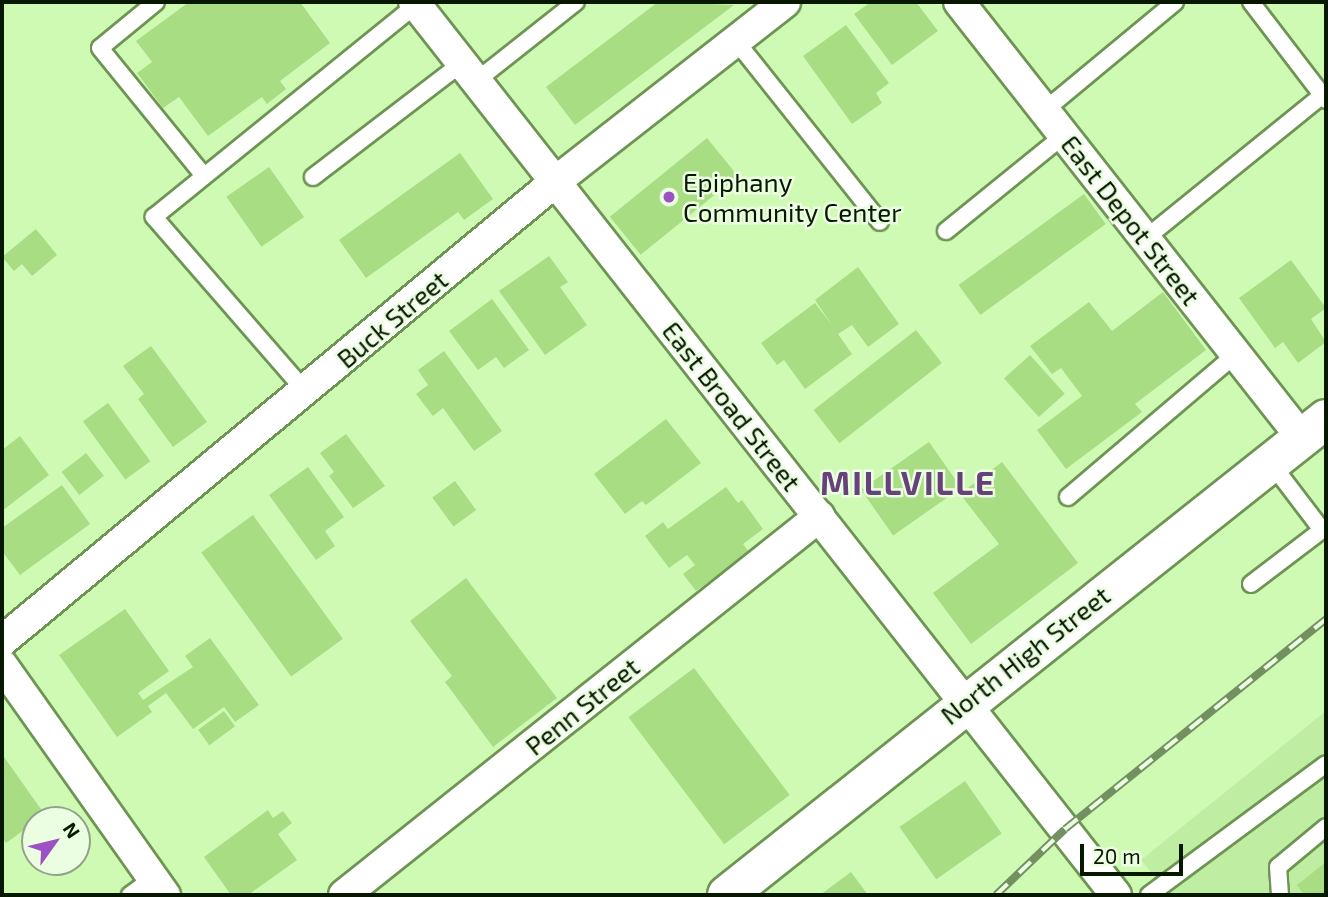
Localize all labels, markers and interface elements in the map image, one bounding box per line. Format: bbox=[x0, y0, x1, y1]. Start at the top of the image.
street label: East Depot Street bbox=[1055, 129, 1207, 311]
place label: Epiphany Community Center bbox=[683, 166, 902, 228]
marker: Epiphany Community Center bbox=[661, 189, 677, 205]
street label: Buck Street bbox=[330, 264, 454, 374]
street label: East Broad Street bbox=[656, 315, 808, 497]
district label: MILLVILLE bbox=[821, 463, 995, 503]
street label: North High Street bbox=[934, 579, 1116, 731]
street label: Penn Street bbox=[519, 651, 645, 761]
north arrow bbox=[21, 806, 91, 876]
text: N bbox=[59, 818, 86, 842]
scale bar bbox=[1083, 830, 1186, 874]
text: 20 m bbox=[1093, 843, 1141, 868]

